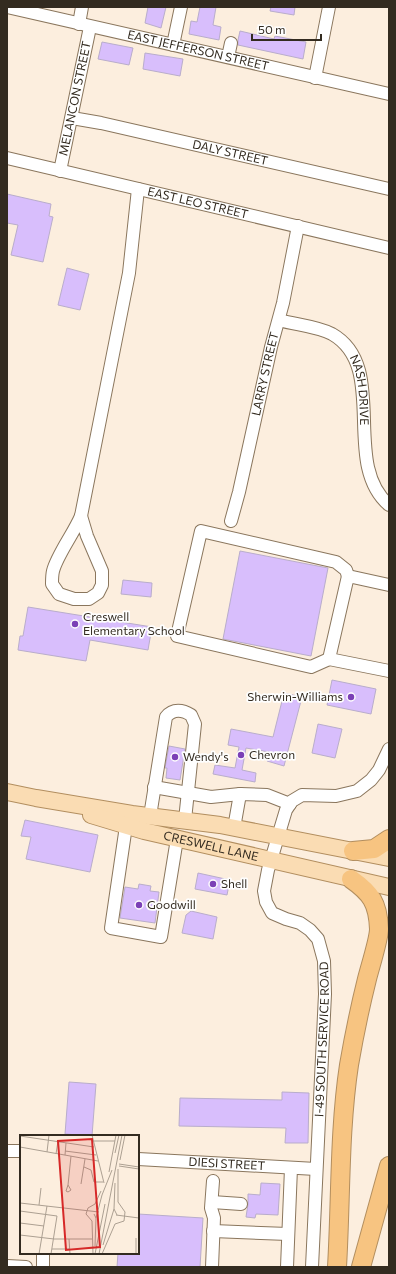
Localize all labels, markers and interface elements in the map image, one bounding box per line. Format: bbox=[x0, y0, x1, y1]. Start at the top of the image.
scale bar bbox=[252, 16, 321, 42]
text: 50 m bbox=[258, 22, 286, 36]
street label: EAST JEFFERSON STREET bbox=[126, 27, 271, 73]
street label: MELANCON STREET bbox=[55, 39, 93, 157]
street label: DALY STREET bbox=[191, 136, 270, 167]
street label: EAST LEO STREET bbox=[146, 183, 250, 221]
street label: LARRY STREET bbox=[248, 330, 281, 417]
street label: NASH DRIVE bbox=[348, 352, 372, 425]
place label: Creswell Elementary School bbox=[83, 609, 185, 637]
marker: Creswell Elementary School bbox=[70, 619, 80, 629]
place label: Sherwin-Williams bbox=[247, 689, 343, 703]
marker: Sherwin-Williams bbox=[346, 692, 356, 702]
place label: Chevron bbox=[249, 747, 295, 761]
place label: Wendy's bbox=[183, 749, 229, 763]
marker: Chevron bbox=[236, 750, 246, 760]
marker: Wendy's bbox=[170, 752, 180, 762]
street label: CRESWELL LANE bbox=[162, 828, 260, 863]
place label: Shell bbox=[221, 876, 247, 890]
marker: Shell bbox=[208, 879, 218, 889]
place label: Goodwill bbox=[147, 897, 196, 911]
marker: Goodwill bbox=[134, 900, 144, 910]
street label: I-49 SOUTH SERVICE ROAD bbox=[311, 961, 331, 1117]
inset map bbox=[20, 1135, 139, 1254]
street label: DIESI STREET bbox=[188, 1154, 266, 1172]

